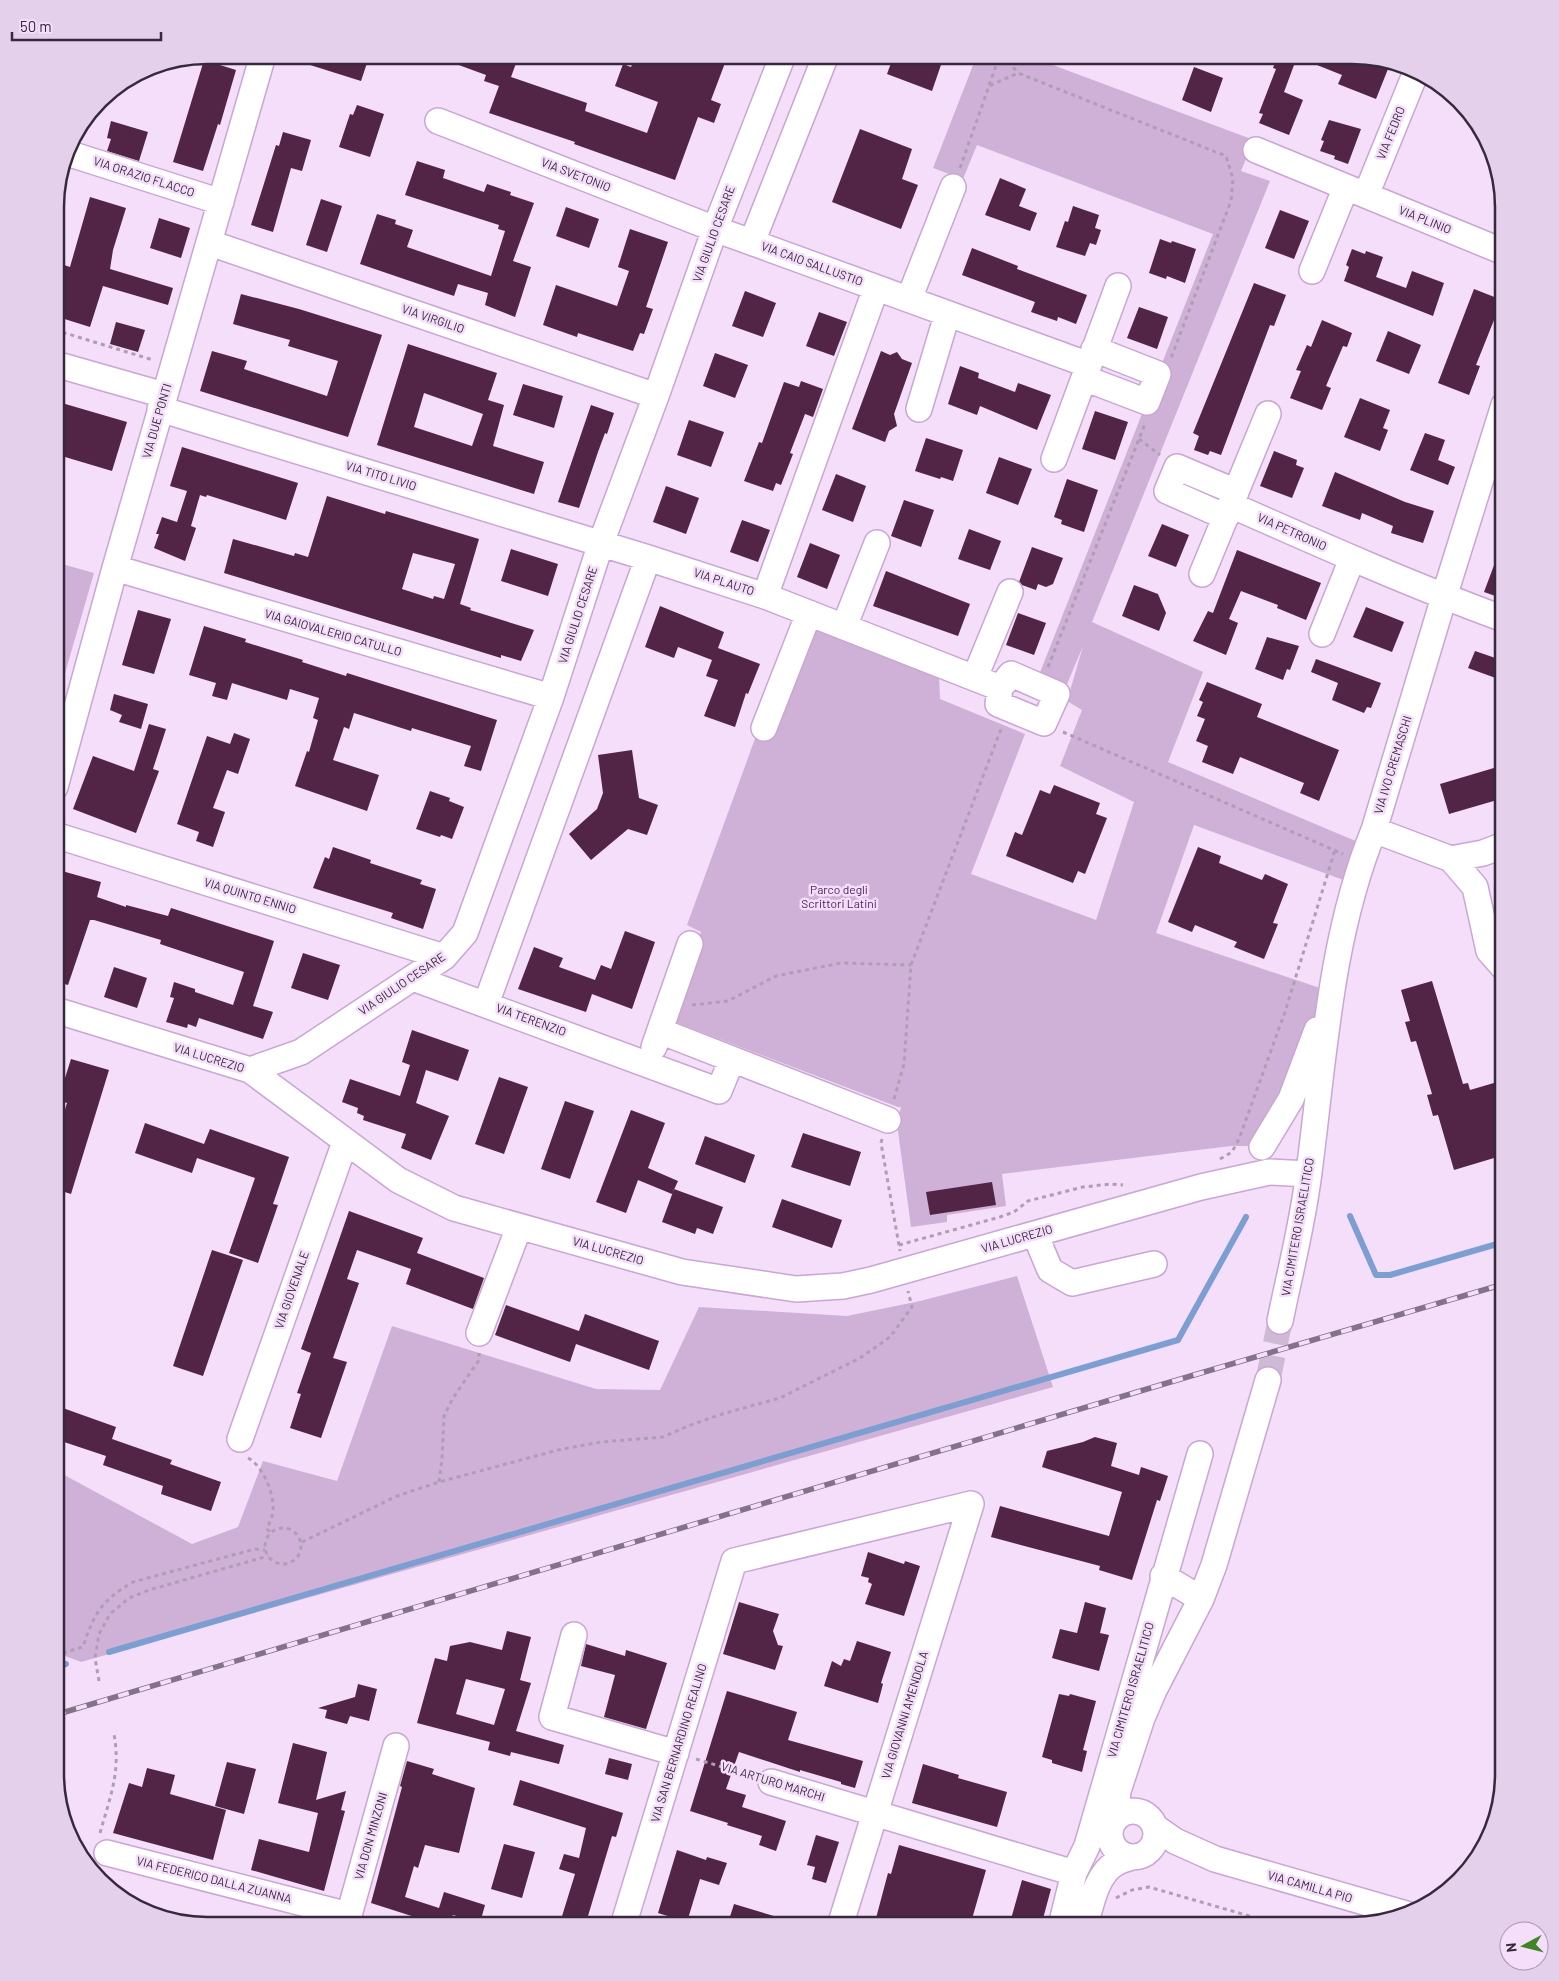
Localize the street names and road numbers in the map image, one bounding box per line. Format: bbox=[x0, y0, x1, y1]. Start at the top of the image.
street label: VIA FEDRO bbox=[1373, 104, 1407, 161]
street label: VIA ORAZIO FLACCO bbox=[92, 153, 197, 199]
street label: VIA SVETONIO bbox=[540, 154, 613, 194]
street label: VIA GIULIO CESARE bbox=[689, 184, 737, 284]
street label: VIA PLINIO bbox=[1397, 202, 1454, 236]
street label: VIA CAIO SALLUSTIO bbox=[760, 238, 865, 288]
street label: VIA VIRGILIO bbox=[400, 301, 466, 335]
street label: VIA DUE PONTI bbox=[139, 382, 173, 460]
street label: VIA TITO LIVIO bbox=[344, 458, 418, 492]
street label: VIA PETRONIO bbox=[1256, 510, 1329, 553]
street label: VIA GIULIO CESARE bbox=[555, 564, 599, 665]
street label: VIA PLAUTO bbox=[692, 565, 756, 597]
street label: VIA GAIOVALERIO CATULLO bbox=[263, 606, 403, 658]
street label: VIA IVO CREMASCHI bbox=[1370, 714, 1414, 816]
street label: VIA QUINTO ENNIO bbox=[202, 874, 298, 916]
street label: VIA GIULIO CESARE bbox=[356, 949, 447, 1017]
street label: VIA TERENZIO bbox=[494, 1000, 568, 1038]
street label: VIA LUCREZIO bbox=[172, 1040, 246, 1074]
street label: VIA CIMITERO ISRAELITICO bbox=[1278, 1157, 1316, 1297]
street label: VIA LUCREZIO bbox=[980, 1221, 1054, 1255]
street label: VIA LUCREZIO bbox=[571, 1233, 645, 1267]
street label: VIA GIOVENALE bbox=[271, 1249, 311, 1330]
street label: VIA CIMITERO ISRAELITICO bbox=[1104, 1620, 1156, 1759]
street label: VIA GIOVANNI AMENDOLA bbox=[878, 1649, 930, 1780]
street label: VIA SAN BERNARDINO REALINO bbox=[647, 1662, 709, 1824]
street label: VIA ARTURO MARCHI bbox=[720, 1759, 827, 1803]
street label: VIA DON MINZONI bbox=[351, 1790, 389, 1881]
street label: VIA FEDERICO DALLA ZUANNA bbox=[135, 1853, 293, 1905]
street label: VIA CAMILLA PIO bbox=[1266, 1867, 1354, 1905]

